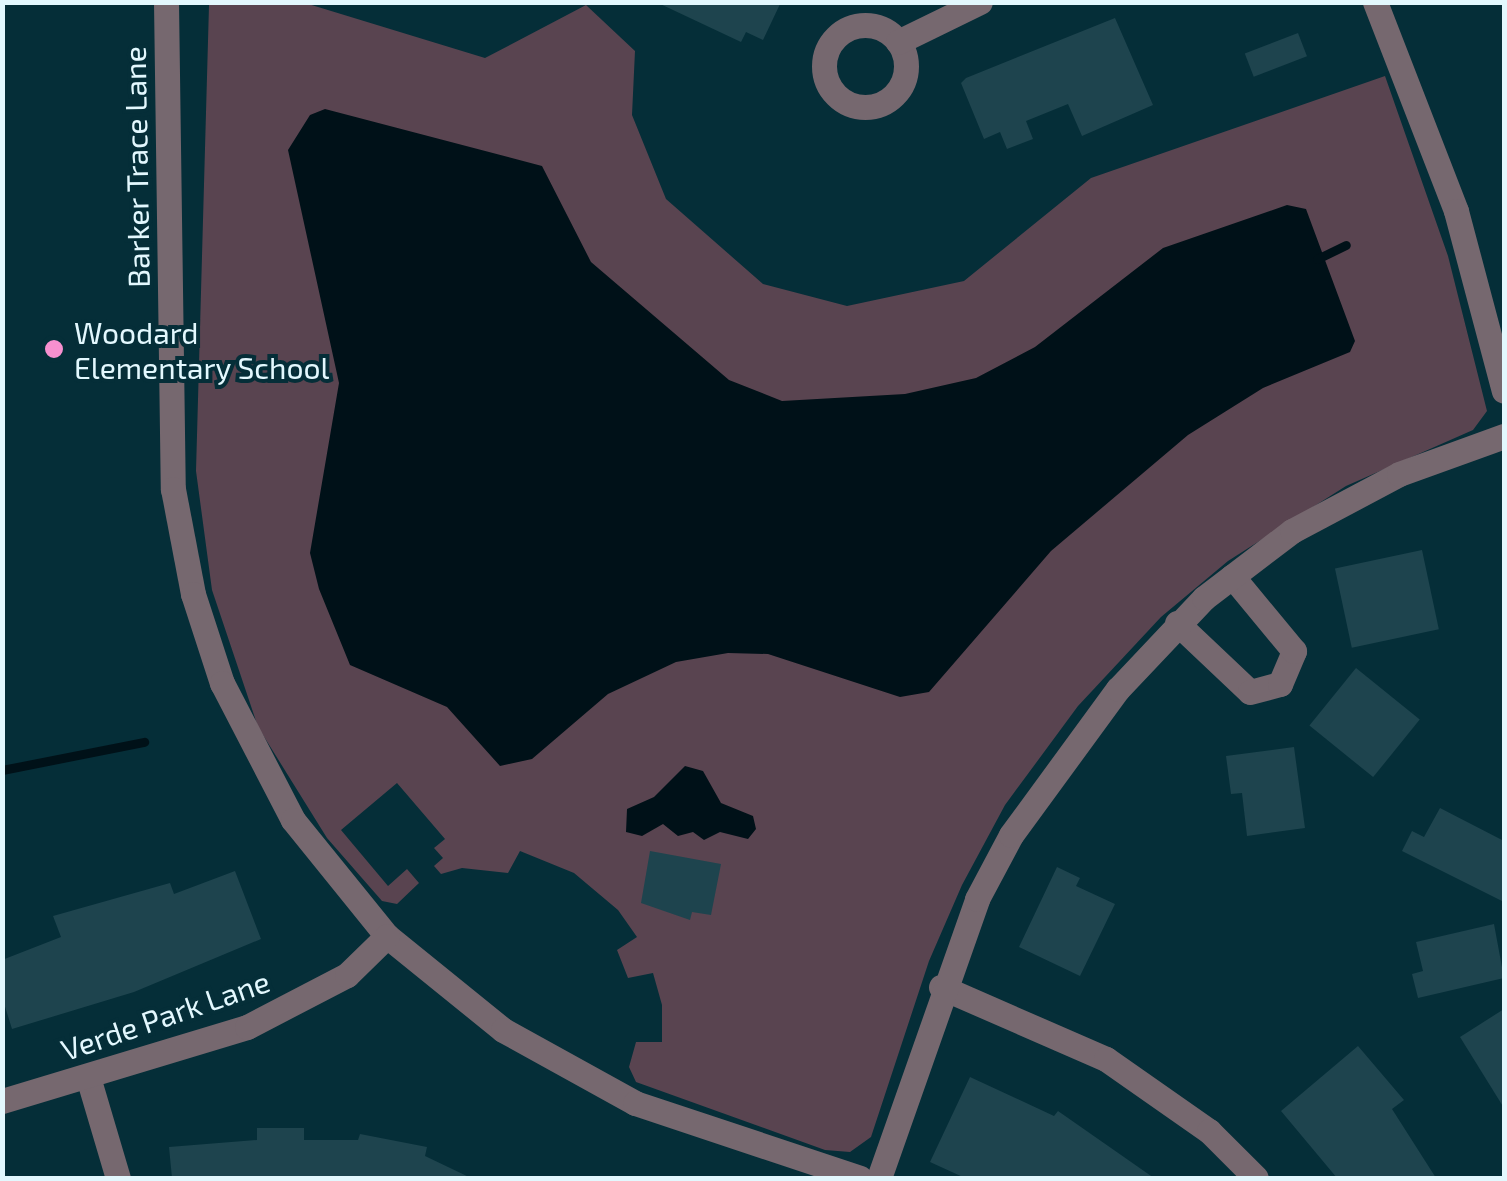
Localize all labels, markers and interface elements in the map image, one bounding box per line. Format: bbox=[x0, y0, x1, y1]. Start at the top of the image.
street label: Barker Trace Lane bbox=[116, 45, 156, 289]
place label: Woodard Elementary School bbox=[74, 314, 330, 384]
marker: Woodard Elementary School bbox=[43, 338, 65, 360]
street label: Verde Park Lane bbox=[56, 962, 274, 1068]

